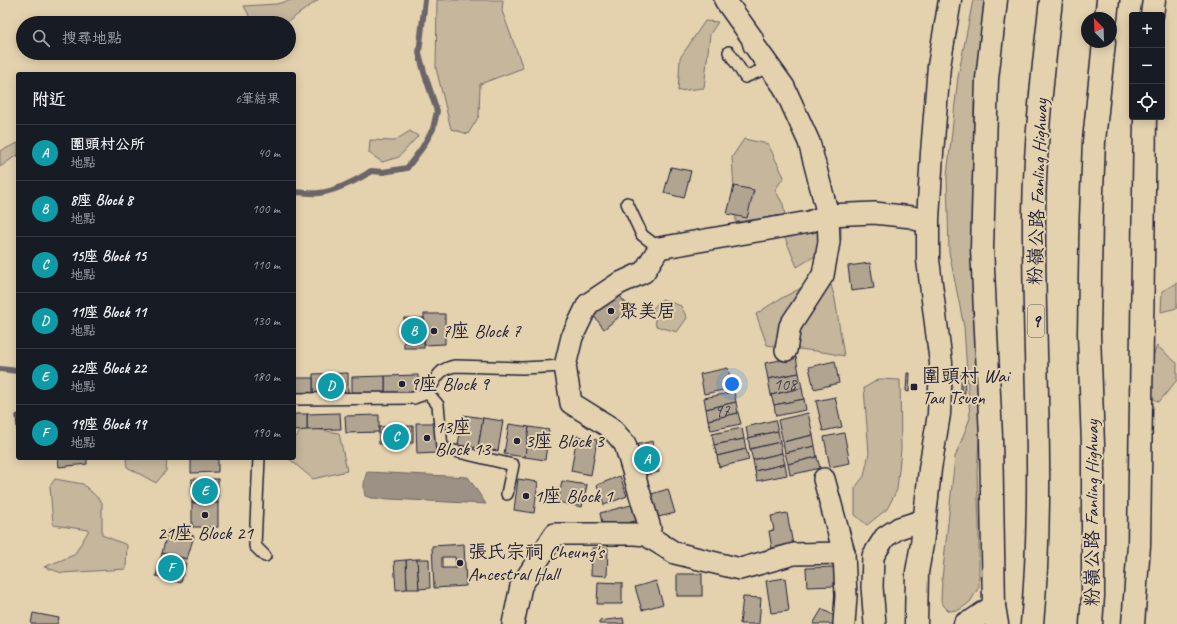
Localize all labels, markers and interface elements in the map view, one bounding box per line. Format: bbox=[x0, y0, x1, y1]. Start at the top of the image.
north arrow bbox=[1081, 12, 1117, 48]
map controls bbox=[1129, 12, 1165, 120]
button: + bbox=[1129, 12, 1165, 48]
search box bbox=[16, 16, 296, 60]
icon: search bbox=[30, 27, 52, 49]
text: 搜尋地點 bbox=[62, 29, 122, 48]
button: − bbox=[1129, 48, 1165, 84]
button: locate bbox=[1129, 84, 1165, 120]
text: 附近 bbox=[32, 89, 66, 110]
text: 6筆結果 bbox=[235, 91, 280, 107]
street label: 粉嶺公路 Fanling Highway bbox=[1023, 97, 1053, 286]
text: 圍頭村公所 bbox=[70, 135, 145, 154]
text: A bbox=[42, 145, 48, 161]
text: 40 m bbox=[258, 145, 280, 161]
text: 地點 bbox=[70, 155, 96, 171]
text: 8座 Block 8 bbox=[70, 191, 133, 210]
text: B bbox=[42, 201, 48, 217]
text: 100 m bbox=[252, 201, 280, 217]
text: 地點 bbox=[70, 211, 96, 227]
text: 15座 Block 15 bbox=[70, 247, 146, 266]
text: C bbox=[42, 257, 48, 273]
text: 110 m bbox=[252, 257, 280, 273]
text: 地點 bbox=[70, 267, 96, 283]
place label: 聚美居 bbox=[619, 299, 676, 323]
text: 11座 Block 11 bbox=[70, 303, 146, 322]
road number: 9 bbox=[1028, 305, 1044, 337]
marker: 聚美居 bbox=[606, 306, 616, 316]
text: D bbox=[41, 313, 49, 329]
text: 130 m bbox=[252, 313, 280, 329]
pin: B bbox=[401, 316, 427, 346]
place label: 7座 Block 7 bbox=[442, 319, 522, 343]
text: 地點 bbox=[70, 323, 96, 339]
marker: 7座 Block 7 bbox=[429, 326, 439, 336]
text: 22座 Block 22 bbox=[70, 359, 146, 378]
place label: 圍頭村 Wai Tau Tsuen bbox=[922, 364, 1012, 410]
text: E bbox=[42, 369, 48, 385]
text: 180 m bbox=[252, 369, 280, 385]
pin: D bbox=[318, 371, 344, 401]
place label: 9座 Block 9 bbox=[410, 372, 490, 396]
your location bbox=[722, 374, 742, 394]
house number: 108 bbox=[774, 374, 799, 395]
text: 地點 bbox=[70, 379, 96, 395]
marker: 9座 Block 9 bbox=[397, 379, 407, 389]
marker: 圍頭村 Wai Tau Tsuen bbox=[909, 382, 919, 392]
house number: 97 bbox=[714, 401, 731, 422]
text: 19座 Block 19 bbox=[70, 415, 146, 434]
place label: 13座 Block 13 bbox=[435, 415, 492, 461]
street label: 粉嶺公路 Fanling Highway bbox=[1080, 418, 1104, 606]
pin: C bbox=[383, 422, 409, 452]
text: F bbox=[42, 425, 48, 441]
text: 190 m bbox=[252, 425, 280, 441]
place label: 3座 Block 3 bbox=[525, 429, 605, 453]
marker: 13座 Block 13 bbox=[422, 433, 432, 443]
text: 地點 bbox=[70, 435, 96, 451]
marker: 3座 Block 3 bbox=[512, 436, 522, 446]
pin: A bbox=[634, 444, 660, 474]
pin: E bbox=[192, 476, 218, 506]
place label: 1座 Block 1 bbox=[534, 484, 614, 508]
marker: 1座 Block 1 bbox=[521, 491, 531, 501]
marker: 21座 Block 21 bbox=[200, 510, 210, 520]
place label: 21座 Block 21 bbox=[157, 521, 254, 545]
place label: 張氏宗祠 Cheung's Ancestral Hall bbox=[468, 540, 606, 586]
pin: F bbox=[158, 553, 184, 583]
marker: 張氏宗祠 Cheung's Ancestral Hall bbox=[455, 558, 465, 568]

